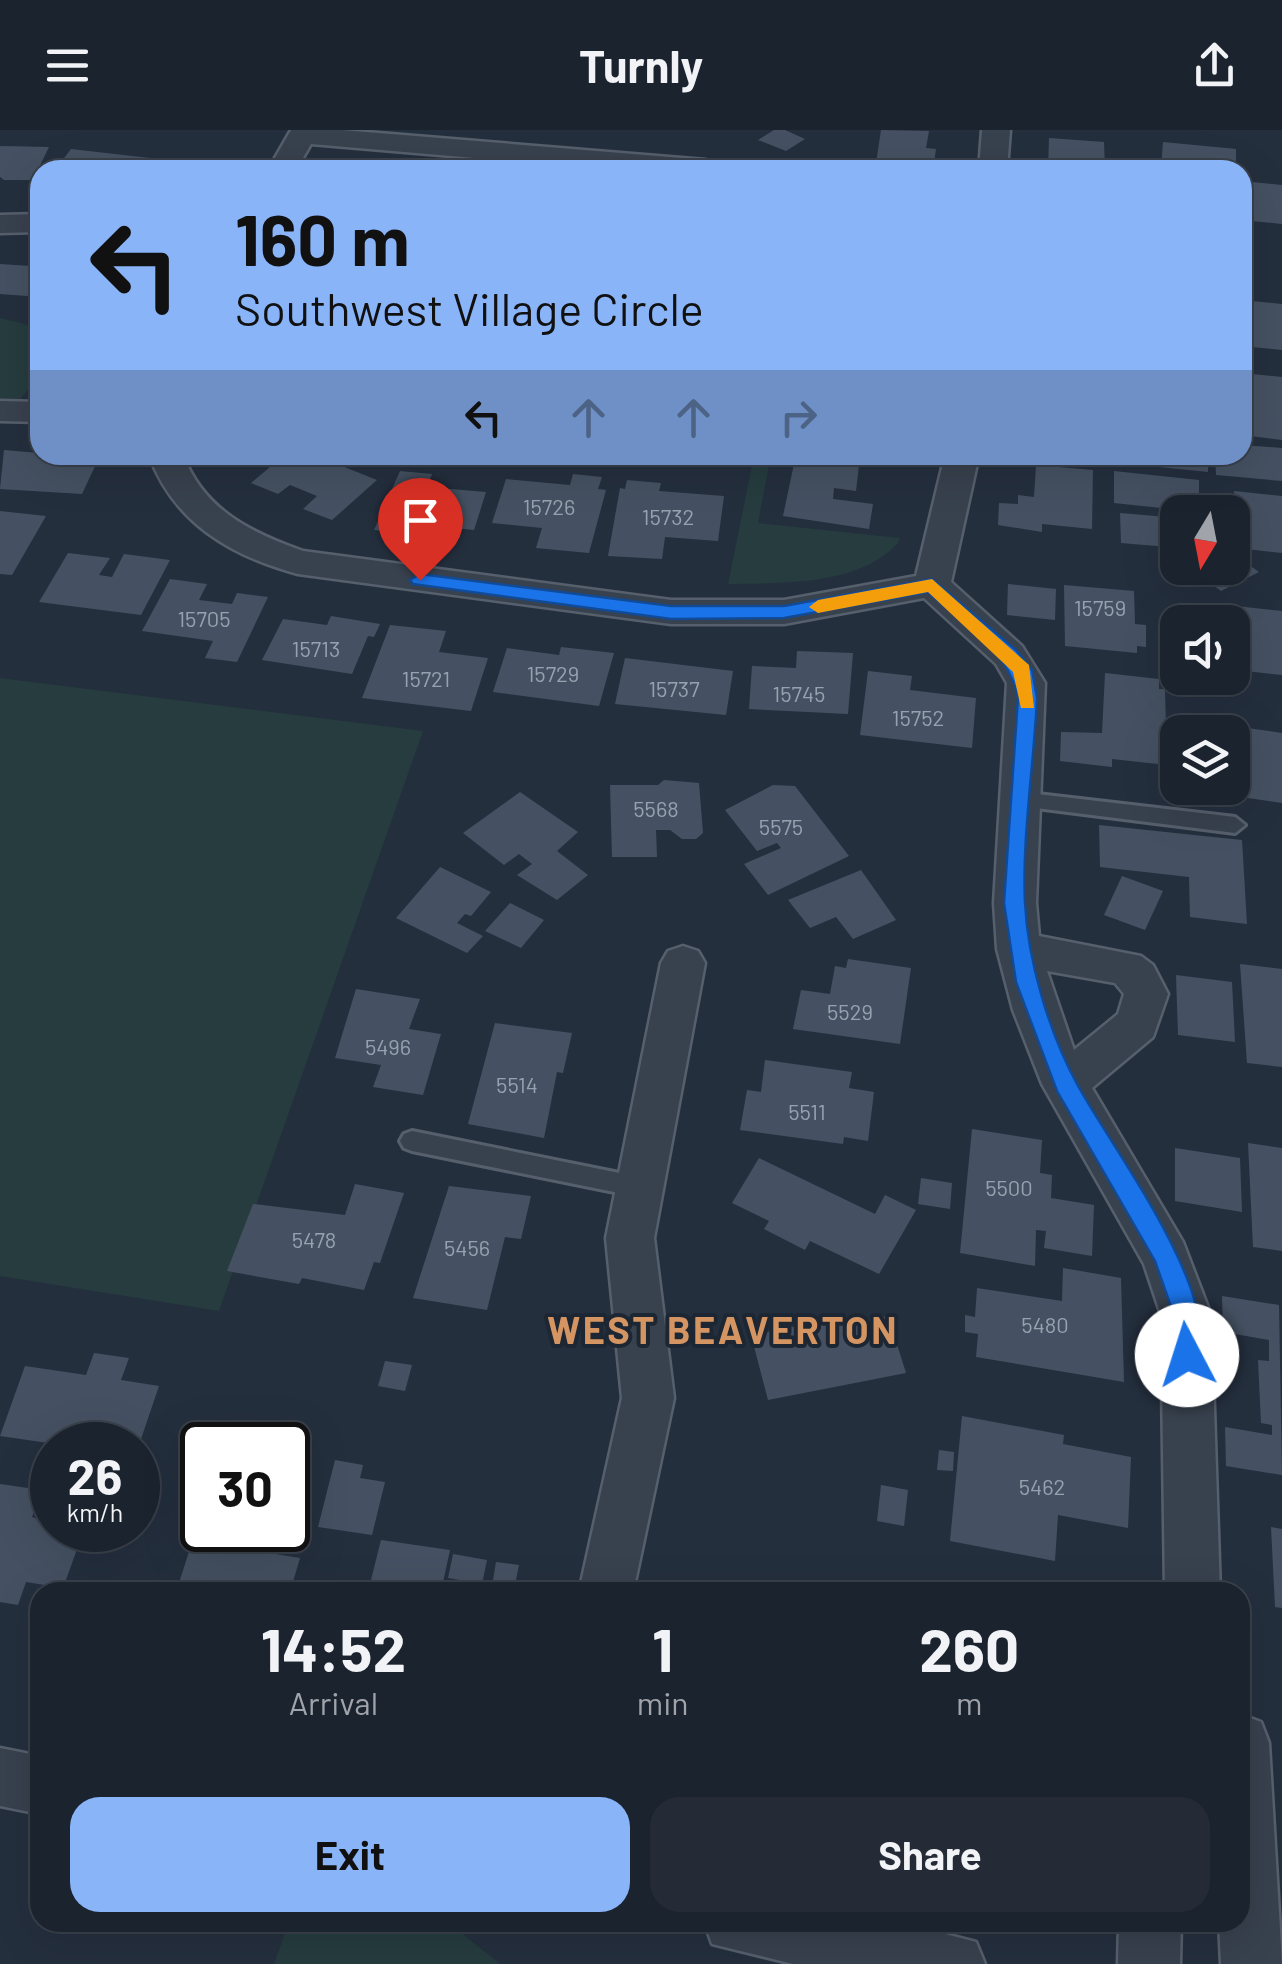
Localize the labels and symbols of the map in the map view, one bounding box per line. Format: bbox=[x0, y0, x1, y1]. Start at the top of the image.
pin bbox=[378, 478, 463, 581]
house number: 15726 bbox=[523, 493, 575, 519]
north arrow bbox=[1160, 495, 1250, 585]
house number: 15732 bbox=[642, 503, 694, 529]
house number: 15759 bbox=[1074, 594, 1126, 620]
house number: 15705 bbox=[177, 605, 231, 631]
house number: 15713 bbox=[292, 635, 340, 661]
house number: 15729 bbox=[527, 660, 579, 686]
house number: 15721 bbox=[402, 665, 450, 691]
house number: 15737 bbox=[648, 675, 700, 701]
house number: 15745 bbox=[773, 680, 825, 706]
house number: 15752 bbox=[892, 704, 944, 730]
house number: 5568 bbox=[633, 795, 679, 821]
house number: 5575 bbox=[759, 813, 803, 839]
house number: 5529 bbox=[827, 998, 873, 1024]
house number: 5496 bbox=[365, 1033, 411, 1059]
house number: 5514 bbox=[496, 1071, 538, 1097]
house number: 5511 bbox=[788, 1098, 826, 1124]
house number: 5500 bbox=[985, 1174, 1033, 1200]
house number: 5478 bbox=[292, 1226, 336, 1252]
house number: 5456 bbox=[444, 1234, 490, 1260]
position arrow bbox=[1135, 1303, 1239, 1407]
district label: WEST BEAVERTON bbox=[547, 1306, 899, 1352]
house number: 5480 bbox=[1021, 1311, 1069, 1337]
speed limit sign: 30 bbox=[180, 1422, 310, 1552]
house number: 5462 bbox=[1019, 1473, 1065, 1499]

